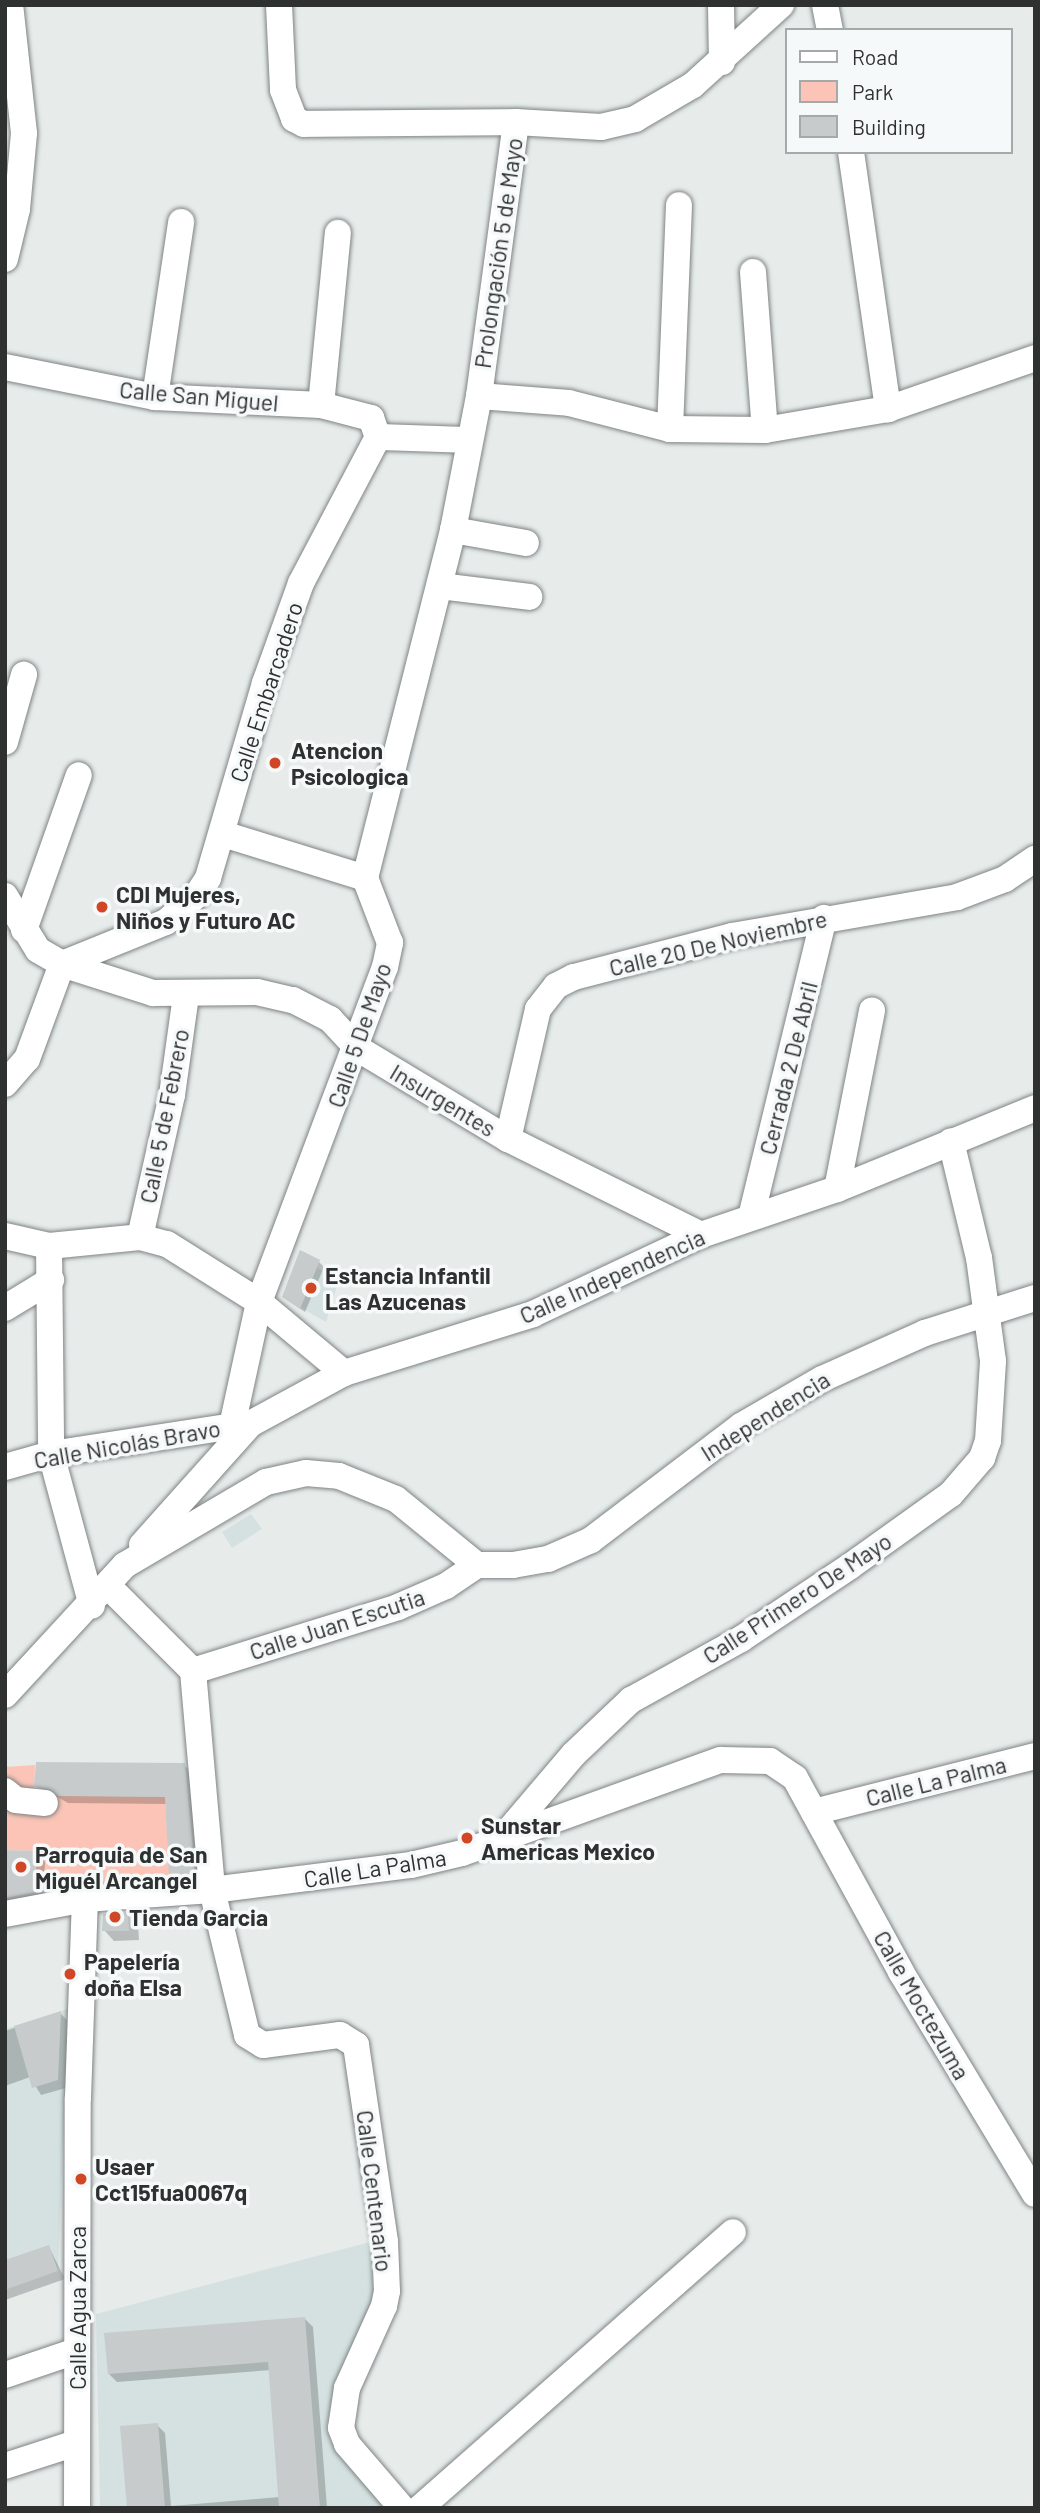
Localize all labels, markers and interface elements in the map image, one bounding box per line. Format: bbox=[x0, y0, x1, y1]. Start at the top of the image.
legend bbox=[785, 28, 1012, 154]
text: Road bbox=[852, 44, 898, 69]
text: Park bbox=[852, 79, 893, 104]
text: Building bbox=[852, 114, 926, 139]
street label: Prolongación 5 de Mayo bbox=[468, 136, 528, 370]
street label: Calle San Miguel bbox=[118, 375, 280, 417]
street label: Calle Embarcadero bbox=[224, 598, 308, 786]
place label: Atencion Psicologica bbox=[291, 736, 408, 790]
marker: Atencion Psicologica bbox=[265, 753, 285, 773]
place label: CDI Mujeres, Niños y Futuro AC bbox=[116, 880, 296, 934]
marker: CDI Mujeres, Niños y Futuro AC bbox=[94, 899, 110, 915]
street label: Calle 20 De Noviembre bbox=[606, 905, 830, 981]
street label: Calle 5 De Mayo bbox=[321, 959, 397, 1111]
street label: Cerrada 2 De Abril bbox=[753, 978, 823, 1158]
street label: Calle 5 de Febrero bbox=[134, 1026, 194, 1206]
street label: Insurgentes bbox=[385, 1058, 501, 1142]
street label: Calle Independencia bbox=[515, 1223, 709, 1329]
place label: Estancia Infantil Las Azucenas bbox=[325, 1261, 491, 1315]
marker: Estancia Infantil Las Azucenas bbox=[303, 1280, 319, 1296]
street label: Independencia bbox=[695, 1365, 835, 1467]
street label: Calle Nicolás Bravo bbox=[32, 1414, 222, 1474]
street label: Calle Primero De Mayo bbox=[698, 1527, 896, 1669]
street label: Calle Juan Escutia bbox=[246, 1583, 428, 1665]
street label: Calle La Palma bbox=[863, 1750, 1009, 1812]
place label: Sunstar Americas Mexico bbox=[481, 1811, 655, 1865]
marker: Sunstar Americas Mexico bbox=[459, 1830, 475, 1846]
place label: Parroquia de San Miguél Arcangel bbox=[35, 1840, 207, 1894]
street label: Calle La Palma bbox=[302, 1843, 448, 1893]
marker: Parroquia de San Miguél Arcangel bbox=[13, 1859, 29, 1875]
place label: Tienda Garcia bbox=[129, 1903, 268, 1931]
marker: Tienda Garcia bbox=[107, 1909, 123, 1925]
street label: Calle Moctezuma bbox=[868, 1926, 976, 2084]
place label: Papelería doña Elsa bbox=[84, 1947, 182, 2001]
marker: Papelería doña Elsa bbox=[62, 1966, 78, 1982]
street label: Calle Centenario bbox=[351, 2109, 399, 2273]
place label: Usaer Cct15fua0067q bbox=[95, 2152, 247, 2206]
marker: Usaer Cct15fua0067q bbox=[73, 2171, 89, 2187]
street label: Calle Agua Zarca bbox=[63, 2226, 91, 2390]

